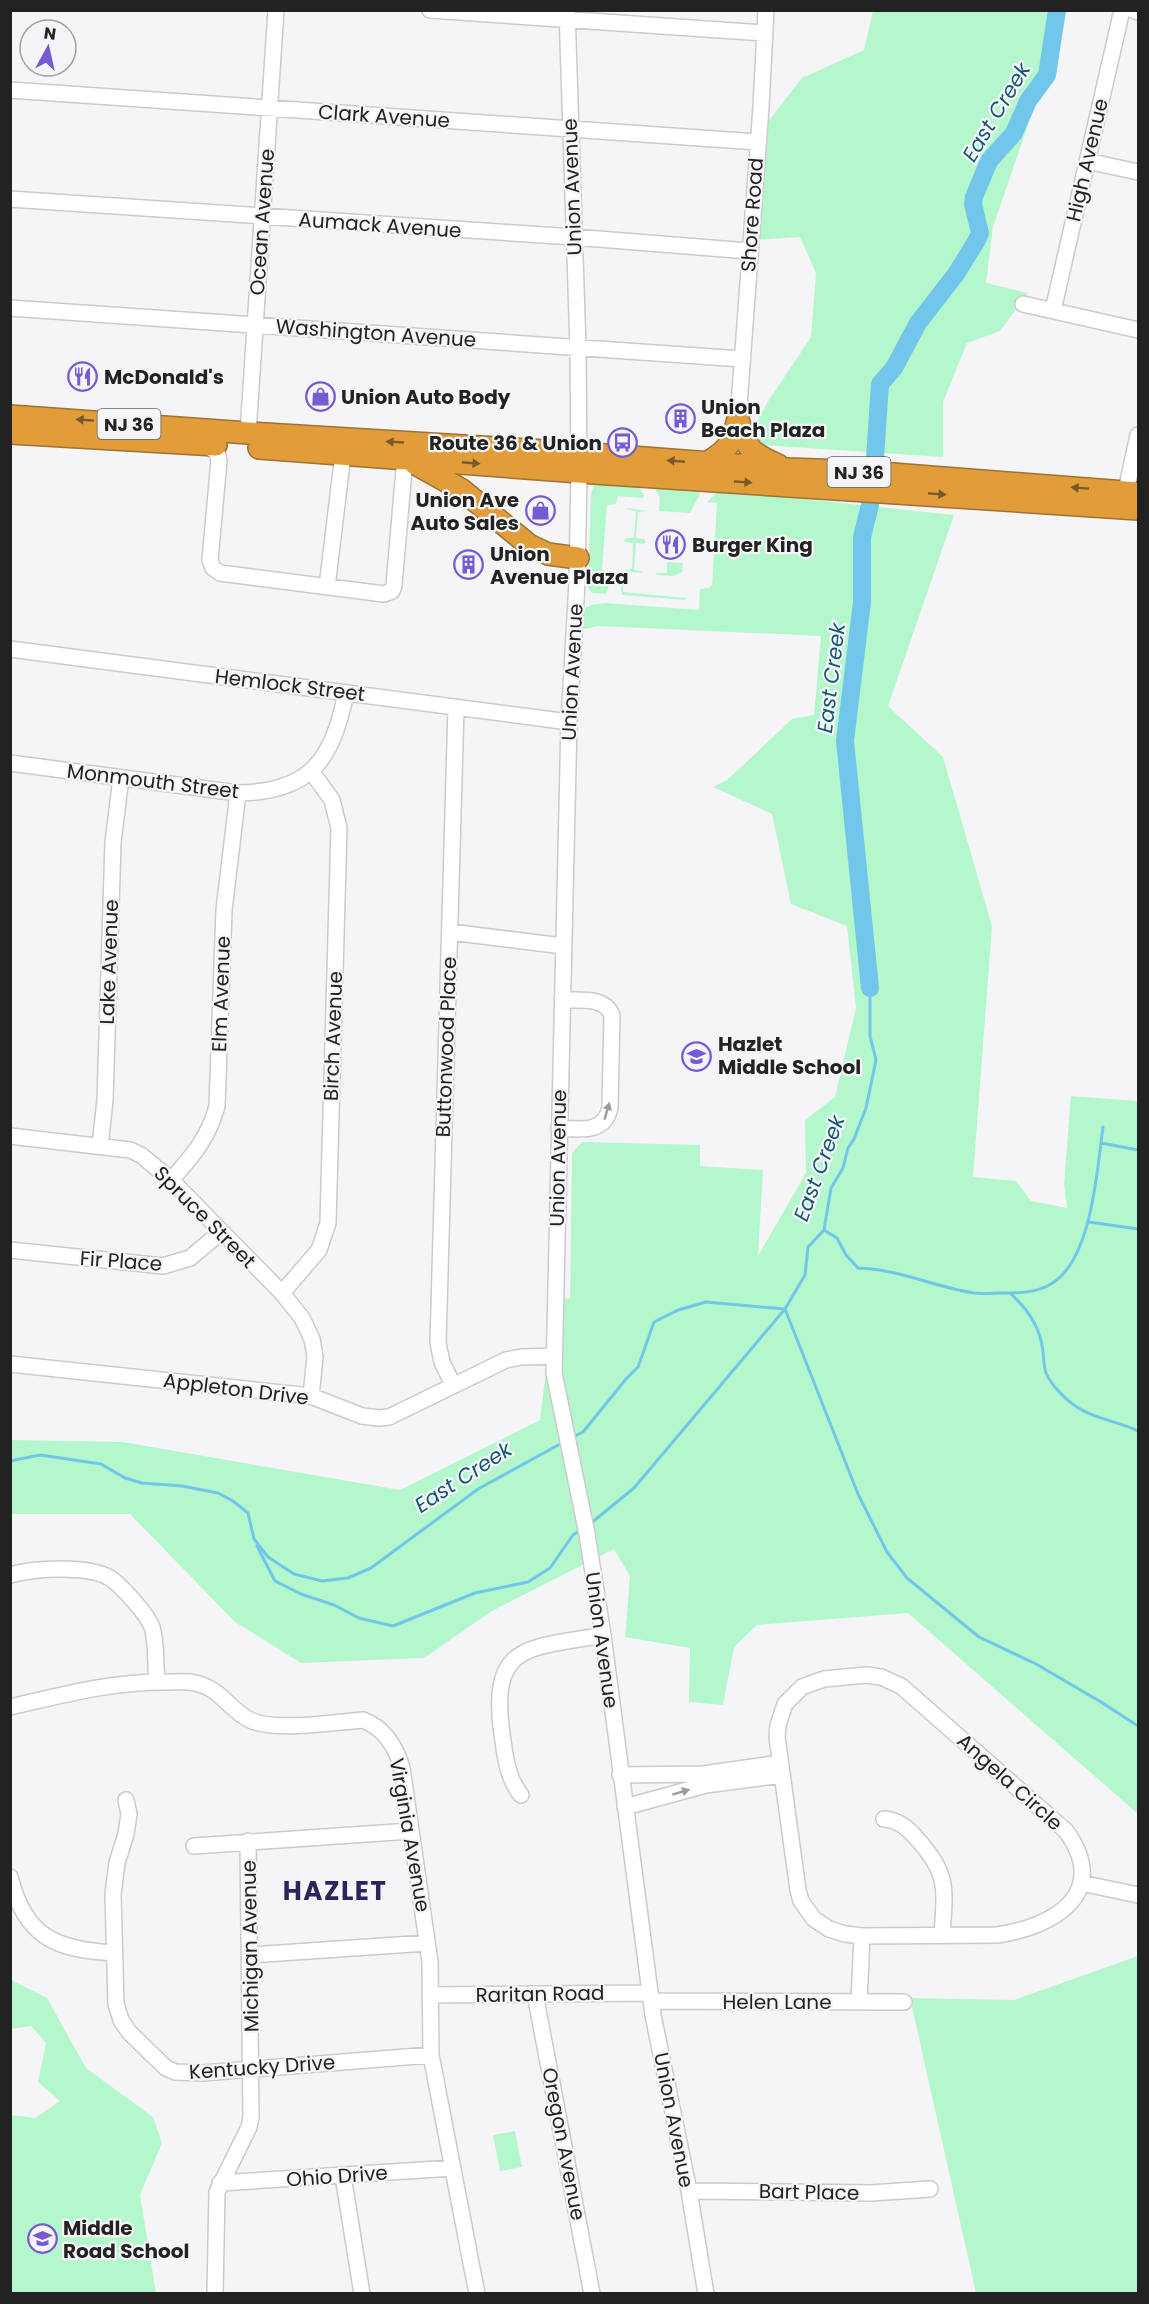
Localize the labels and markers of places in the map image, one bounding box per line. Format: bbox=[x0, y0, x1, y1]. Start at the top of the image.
restaurant icon: McDonald's bbox=[67, 361, 99, 393]
place label: McDonald's bbox=[104, 363, 224, 391]
shop icon: Union Auto Body bbox=[304, 381, 336, 413]
place label: Union Auto Body bbox=[341, 383, 511, 411]
place label: Union Beach Plaza bbox=[701, 393, 825, 444]
building icon: Union Beach Plaza bbox=[664, 403, 696, 435]
bus stop icon: Route 36 & Union bbox=[607, 427, 639, 459]
place label: Route 36 & Union bbox=[429, 429, 602, 457]
place label: Union Ave Auto Sales bbox=[410, 486, 519, 537]
shop icon: Union Ave Auto Sales bbox=[524, 495, 556, 527]
restaurant icon: Burger King bbox=[655, 529, 687, 561]
place label: Burger King bbox=[692, 531, 813, 559]
place label: Union Avenue Plaza bbox=[490, 540, 629, 591]
building icon: Union Avenue Plaza bbox=[453, 549, 485, 581]
place label: Hazlet Middle School bbox=[718, 1030, 861, 1081]
school or university icon: Hazlet Middle School bbox=[681, 1040, 713, 1072]
place label: Middle Road School bbox=[63, 2214, 189, 2265]
school or university icon: Middle Road School bbox=[26, 2223, 58, 2255]

